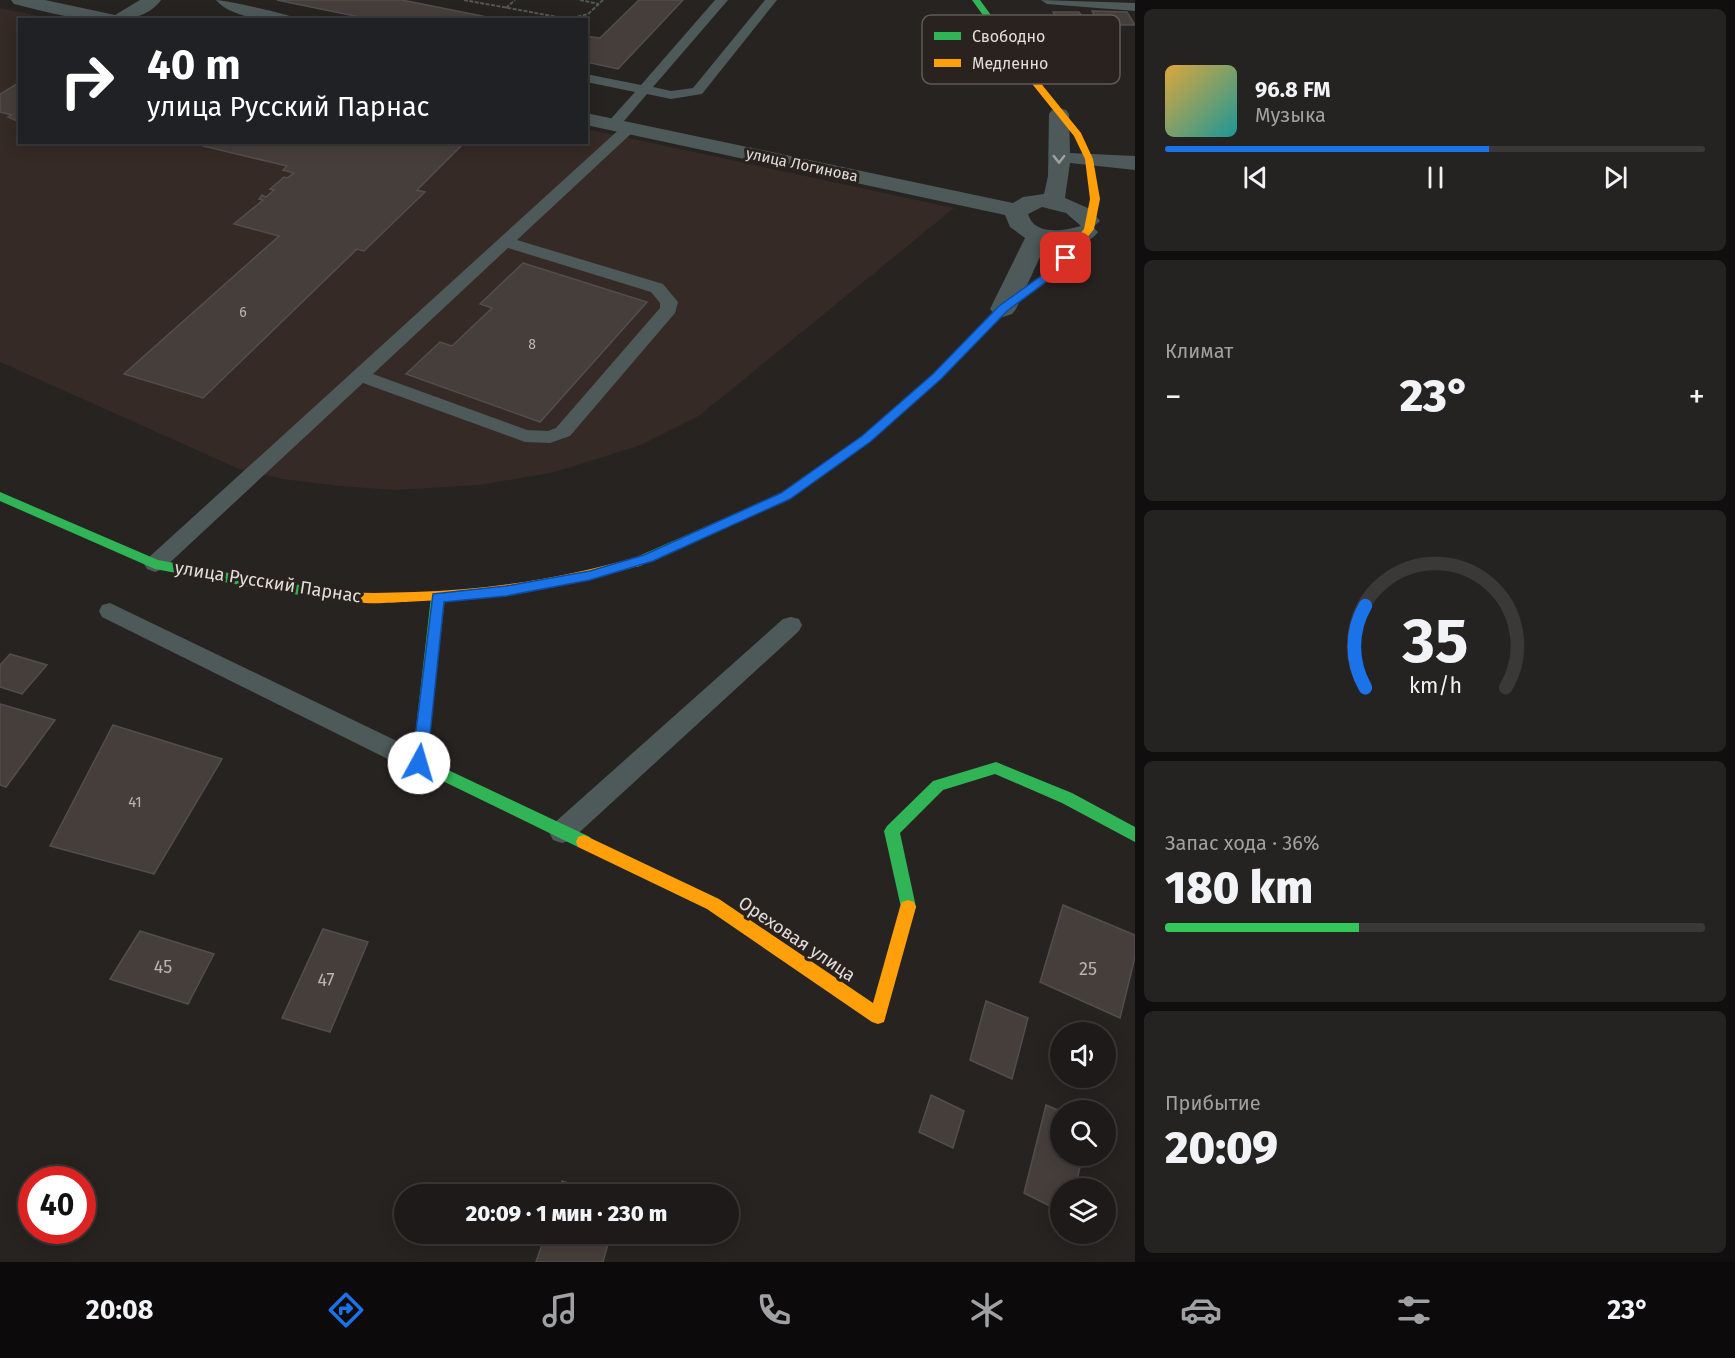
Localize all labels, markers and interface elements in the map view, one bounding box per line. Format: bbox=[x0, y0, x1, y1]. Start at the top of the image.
legend bbox=[922, 15, 1120, 84]
text: Свободно bbox=[972, 27, 1045, 46]
text: 40 m bbox=[147, 40, 241, 90]
icon: right bbox=[48, 42, 126, 120]
text: Медленно bbox=[972, 54, 1048, 73]
text: 96.8 FM bbox=[1255, 76, 1330, 103]
text: улица Русский Парнас bbox=[147, 91, 430, 123]
text: Музыка bbox=[1255, 103, 1326, 127]
street label: улица Логинова bbox=[744, 144, 860, 186]
one-way arrow bbox=[1053, 154, 1065, 163]
icon: previous bbox=[1239, 161, 1272, 194]
icon: pause bbox=[1419, 161, 1452, 194]
icon: next bbox=[1599, 161, 1632, 194]
pin bbox=[1040, 232, 1091, 283]
icon: arrive bbox=[1049, 241, 1082, 274]
house number: 6 bbox=[239, 304, 247, 321]
house number: 8 bbox=[528, 336, 536, 353]
text: Климат bbox=[1165, 339, 1233, 363]
text: 23° bbox=[1400, 369, 1470, 423]
text: − bbox=[1165, 377, 1182, 417]
text: + bbox=[1689, 377, 1705, 417]
street label: улица Русский Парнас bbox=[173, 556, 363, 608]
text: 35 bbox=[1401, 604, 1468, 679]
text: km/h bbox=[1408, 673, 1462, 699]
position arrow bbox=[387, 731, 451, 795]
house number: 41 bbox=[128, 793, 142, 811]
text: Запас хода · 36% bbox=[1165, 831, 1319, 855]
text: 180 km bbox=[1165, 861, 1313, 915]
street label: Ореховая улица bbox=[734, 892, 860, 986]
house number: 45 bbox=[154, 956, 172, 978]
house number: 25 bbox=[1079, 958, 1097, 980]
house number: 47 bbox=[317, 969, 335, 991]
map controls bbox=[1050, 1022, 1116, 1244]
button: sound bbox=[1050, 1022, 1116, 1088]
text: Прибытие bbox=[1165, 1091, 1261, 1115]
button: search bbox=[1050, 1100, 1116, 1166]
text: 20:09 bbox=[1165, 1121, 1278, 1175]
speed limit sign: 40 bbox=[18, 1166, 96, 1244]
button: layers bbox=[1050, 1178, 1116, 1244]
text: 20:09 · 1 мин · 230 m bbox=[466, 1200, 667, 1227]
icon: directions bbox=[325, 1289, 367, 1331]
icon: music bbox=[539, 1289, 581, 1331]
icon: phone bbox=[753, 1289, 795, 1331]
icon: climate bbox=[966, 1289, 1008, 1331]
icon: car bbox=[1180, 1289, 1222, 1331]
icon: filters bbox=[1393, 1289, 1435, 1331]
text: 20:08 bbox=[86, 1294, 154, 1326]
text: 23° bbox=[1607, 1294, 1649, 1326]

